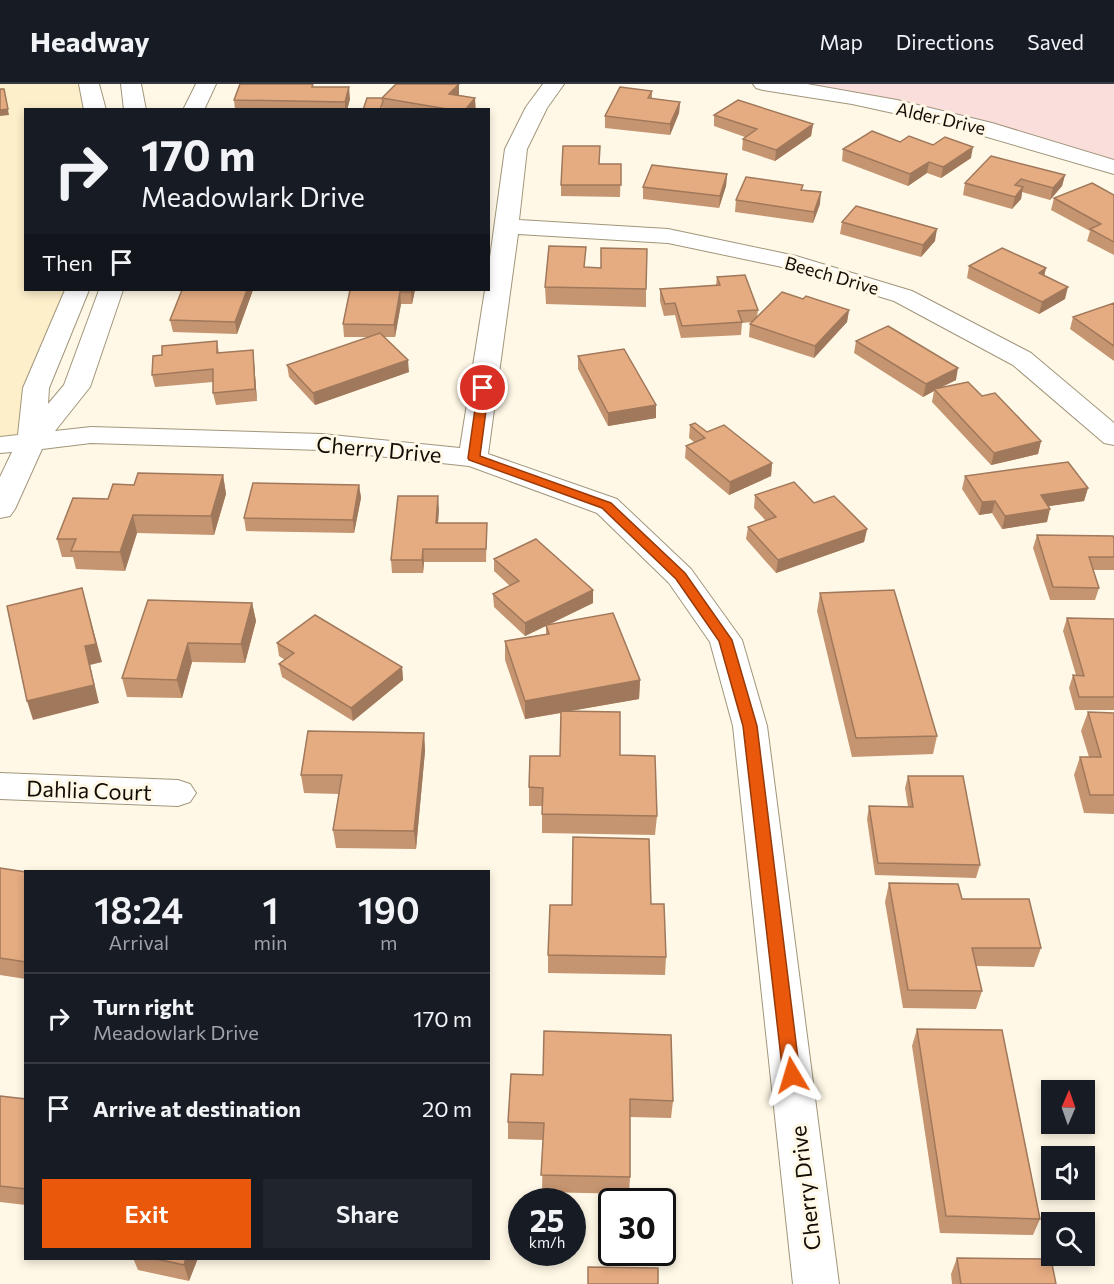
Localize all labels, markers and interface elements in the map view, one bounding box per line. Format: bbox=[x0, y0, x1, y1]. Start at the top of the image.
text: Headway bbox=[30, 24, 150, 58]
text: Map bbox=[820, 29, 863, 54]
text: Directions bbox=[896, 29, 994, 54]
text: Saved bbox=[1027, 29, 1084, 54]
street label: Alder Drive bbox=[894, 97, 988, 139]
text: 170 m bbox=[141, 128, 255, 180]
icon: right bbox=[42, 132, 120, 210]
text: Meadowlark Drive bbox=[141, 180, 365, 213]
icon: arrive bbox=[105, 246, 138, 279]
text: Then bbox=[42, 249, 93, 276]
street label: Beech Drive bbox=[782, 251, 882, 299]
pin bbox=[457, 362, 508, 413]
icon: arrive bbox=[466, 371, 499, 404]
street label: Cherry Drive bbox=[315, 430, 443, 468]
street label: Dahlia Court bbox=[26, 774, 152, 806]
text: 18:24 bbox=[94, 887, 183, 931]
text: 1 bbox=[263, 887, 279, 931]
text: 190 bbox=[358, 887, 420, 931]
text: Arrival bbox=[109, 930, 169, 954]
text: min bbox=[254, 930, 288, 954]
text: m bbox=[380, 930, 398, 954]
text: Turn right bbox=[93, 993, 194, 1020]
icon: right bbox=[42, 1002, 75, 1035]
text: 170 m bbox=[413, 1005, 472, 1032]
text: Meadowlark Drive bbox=[93, 1020, 259, 1044]
position arrow bbox=[760, 1043, 824, 1107]
north arrow bbox=[1041, 1080, 1095, 1134]
map controls bbox=[1041, 1080, 1095, 1266]
icon: arrive bbox=[42, 1092, 75, 1125]
text: Arrive at destination bbox=[93, 1095, 301, 1122]
text: 20 m bbox=[422, 1095, 472, 1122]
street label: Cherry Drive bbox=[784, 1124, 826, 1252]
button: sound bbox=[1041, 1146, 1095, 1200]
button: Exit bbox=[42, 1179, 251, 1248]
button: Share bbox=[263, 1179, 472, 1248]
speed limit sign: 30 bbox=[598, 1188, 676, 1266]
text: 25 bbox=[530, 1201, 564, 1238]
button: search bbox=[1041, 1212, 1095, 1266]
text: km/h bbox=[529, 1233, 565, 1251]

